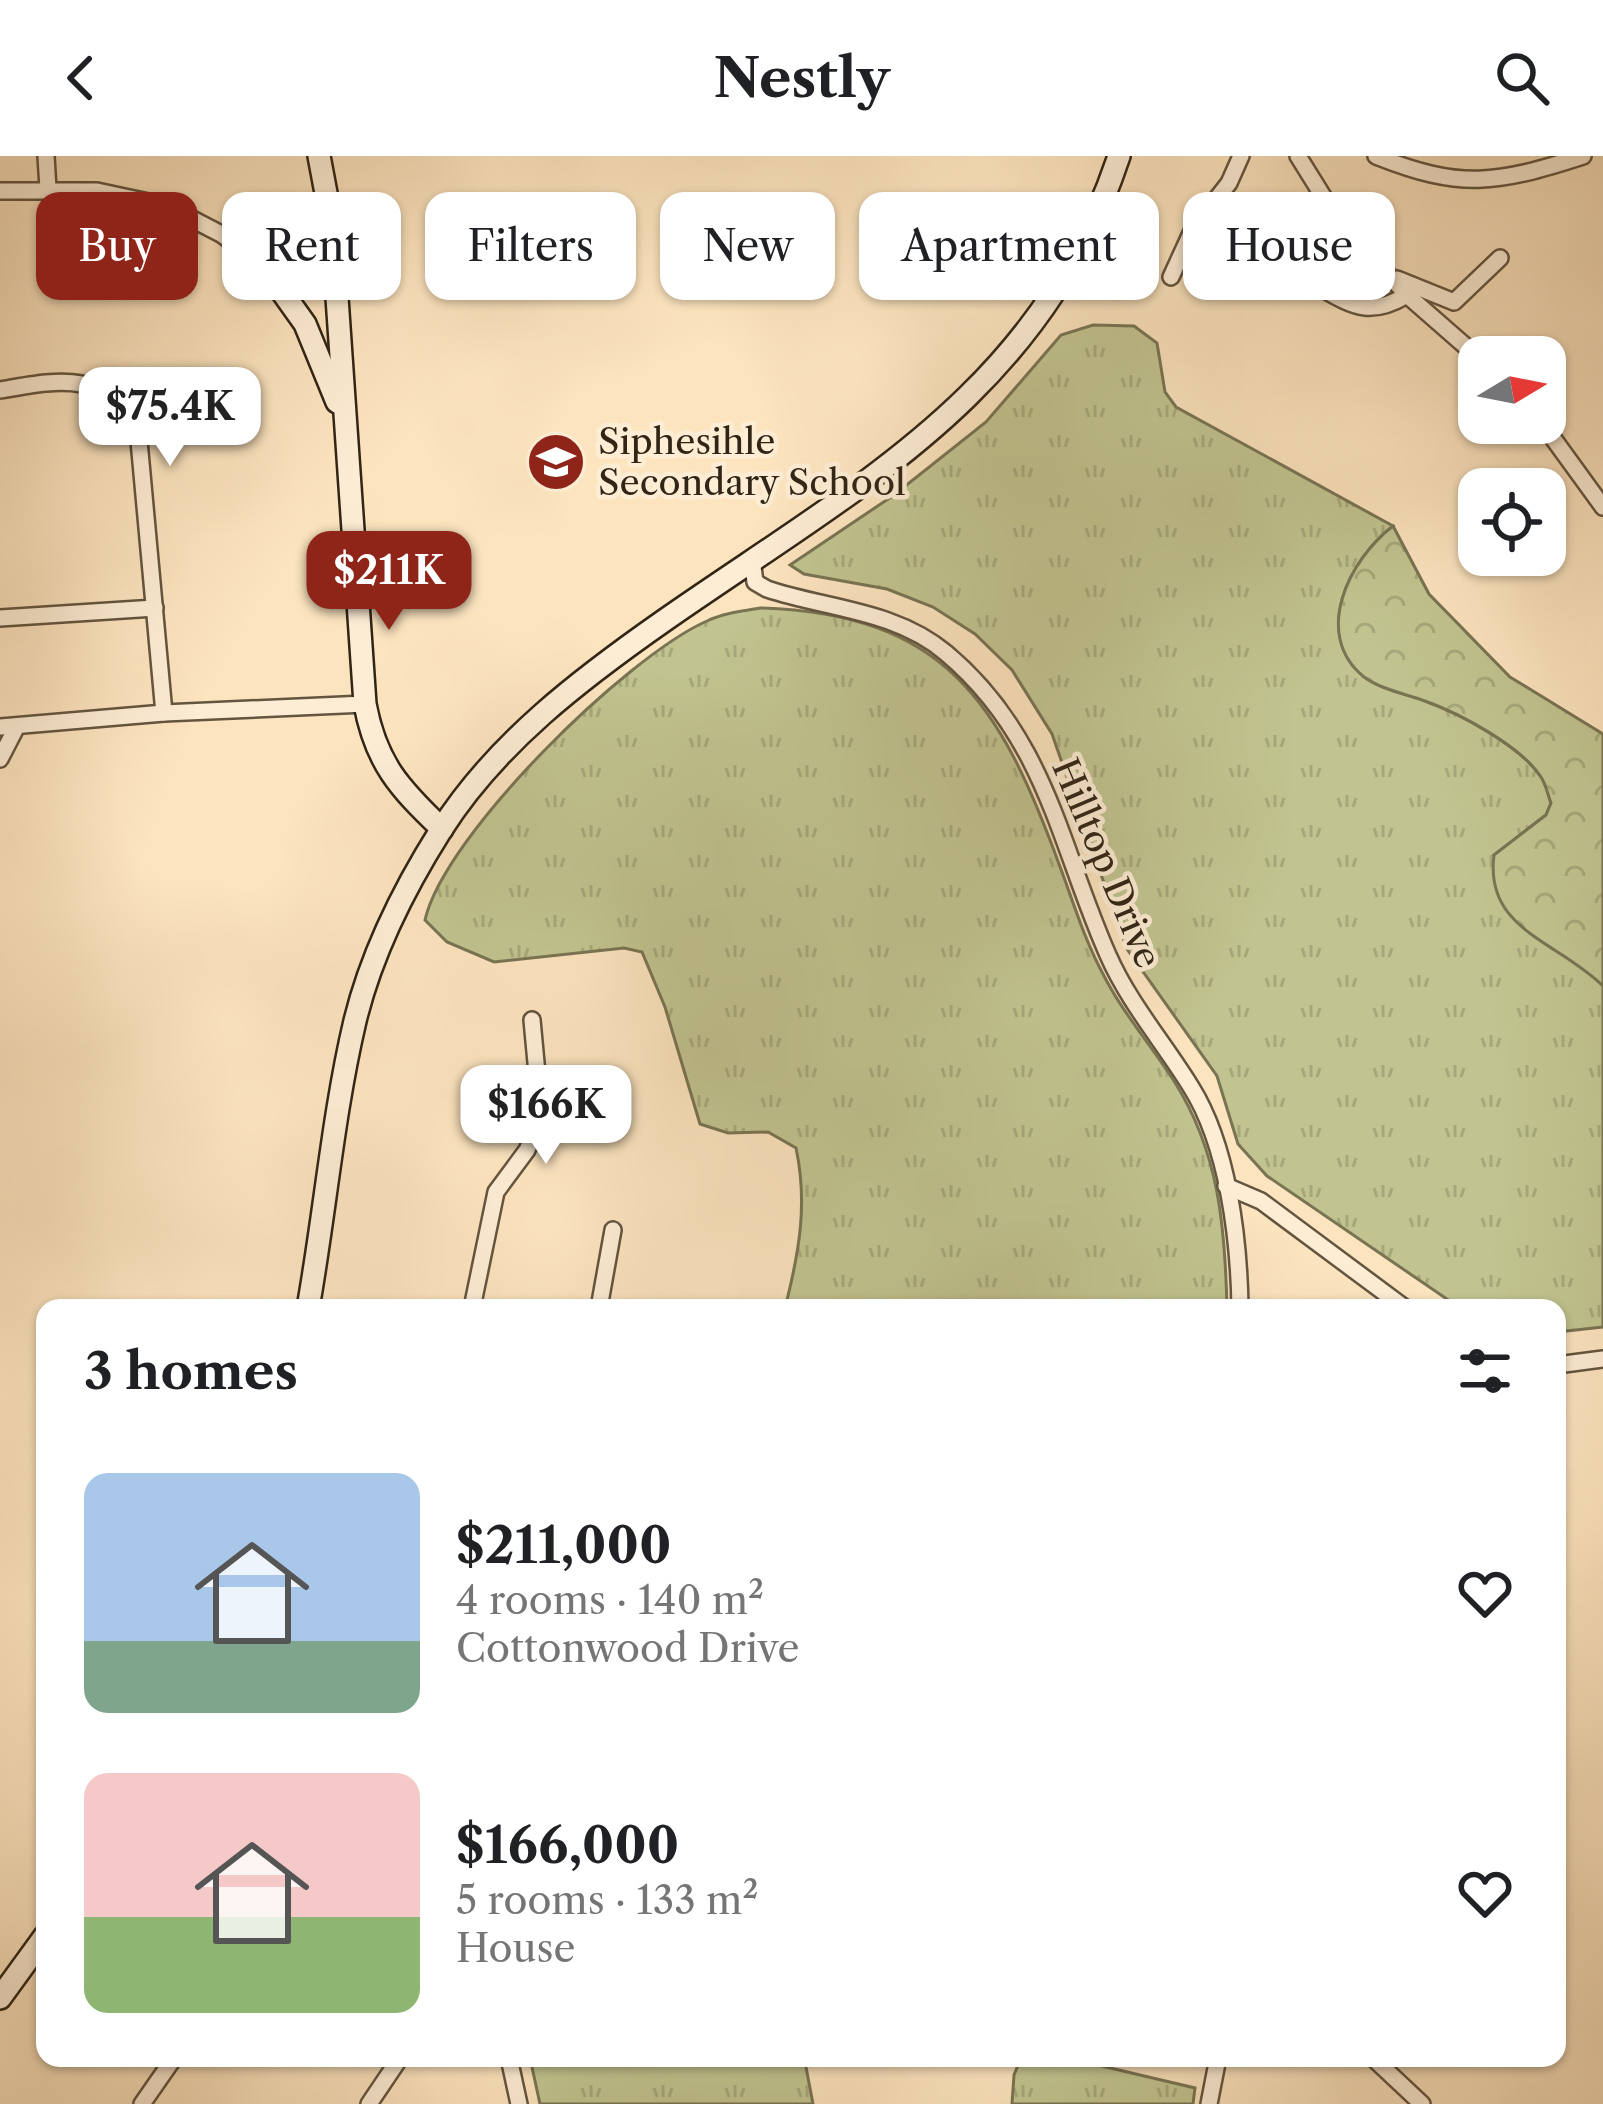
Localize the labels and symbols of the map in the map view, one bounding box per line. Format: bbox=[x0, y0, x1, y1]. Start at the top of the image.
north arrow bbox=[1458, 336, 1566, 444]
pin: $75.4K bbox=[72, 367, 268, 469]
place label: Siphesihle Secondary School bbox=[598, 419, 906, 504]
school or university icon: Siphesihle Secondary School bbox=[525, 431, 587, 493]
pin: $211K bbox=[305, 531, 473, 633]
street label: Hilltop Drive bbox=[1043, 752, 1171, 974]
pin: $166K bbox=[462, 1065, 630, 1167]

